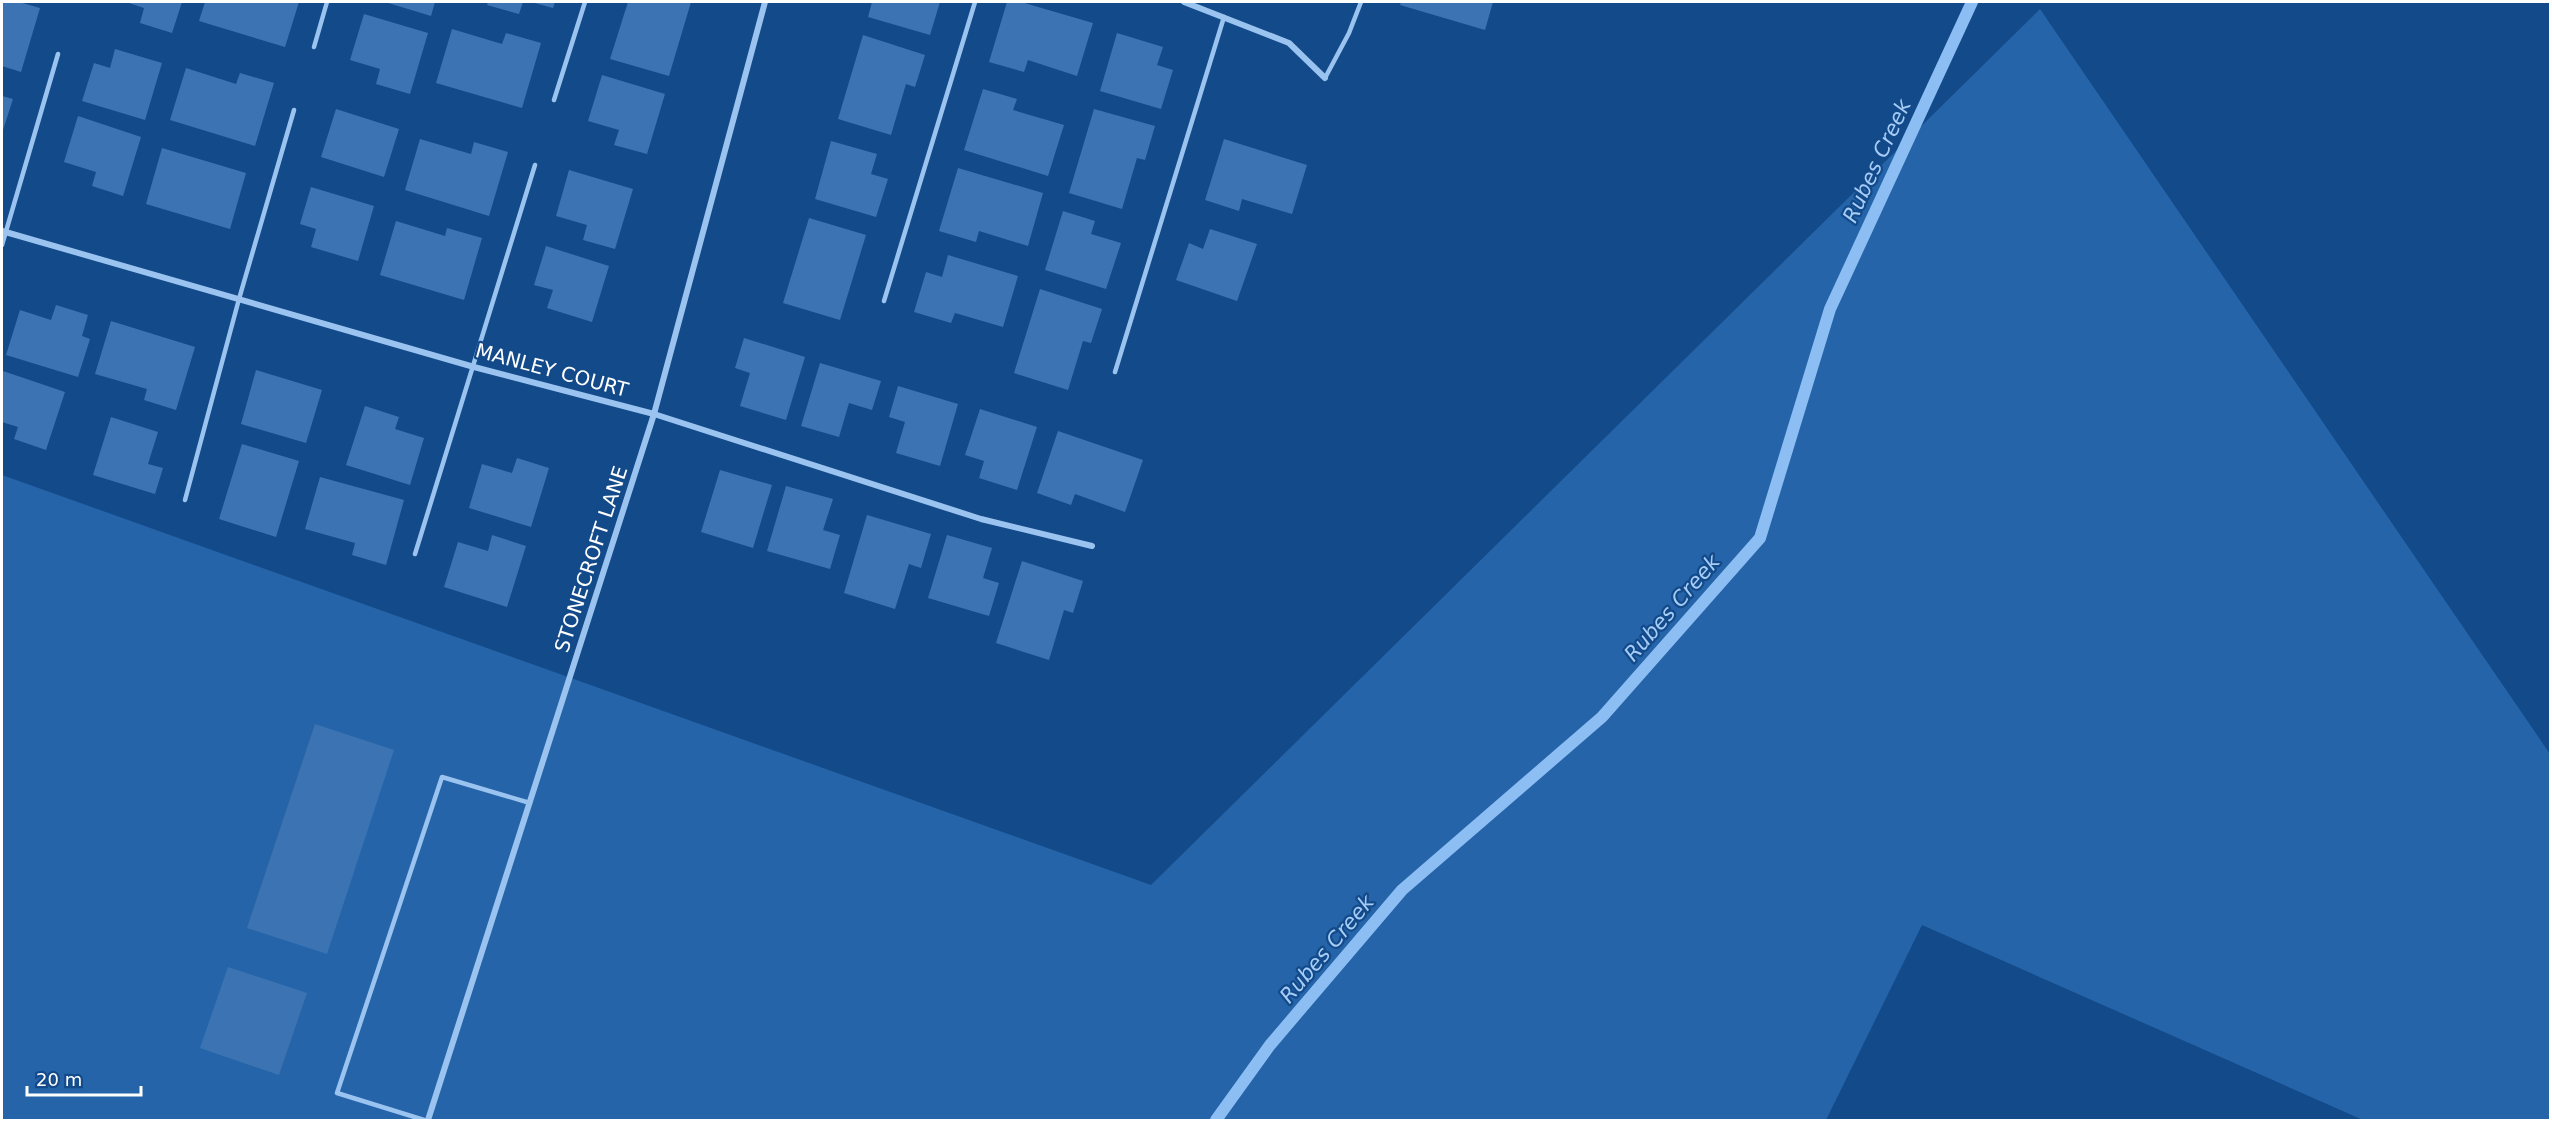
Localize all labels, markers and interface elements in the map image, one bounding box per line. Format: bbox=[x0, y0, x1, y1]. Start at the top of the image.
water label: Rubes Creek bbox=[1838, 95, 1916, 226]
street label: MANLEY COURT bbox=[473, 338, 632, 402]
street label: STONECROFT LANE bbox=[550, 463, 632, 655]
water label: Rubes Creek bbox=[1619, 549, 1725, 666]
water label: Rubes Creek bbox=[1275, 890, 1379, 1008]
scale bar bbox=[27, 1059, 141, 1097]
text: 20 m bbox=[36, 1069, 82, 1090]

